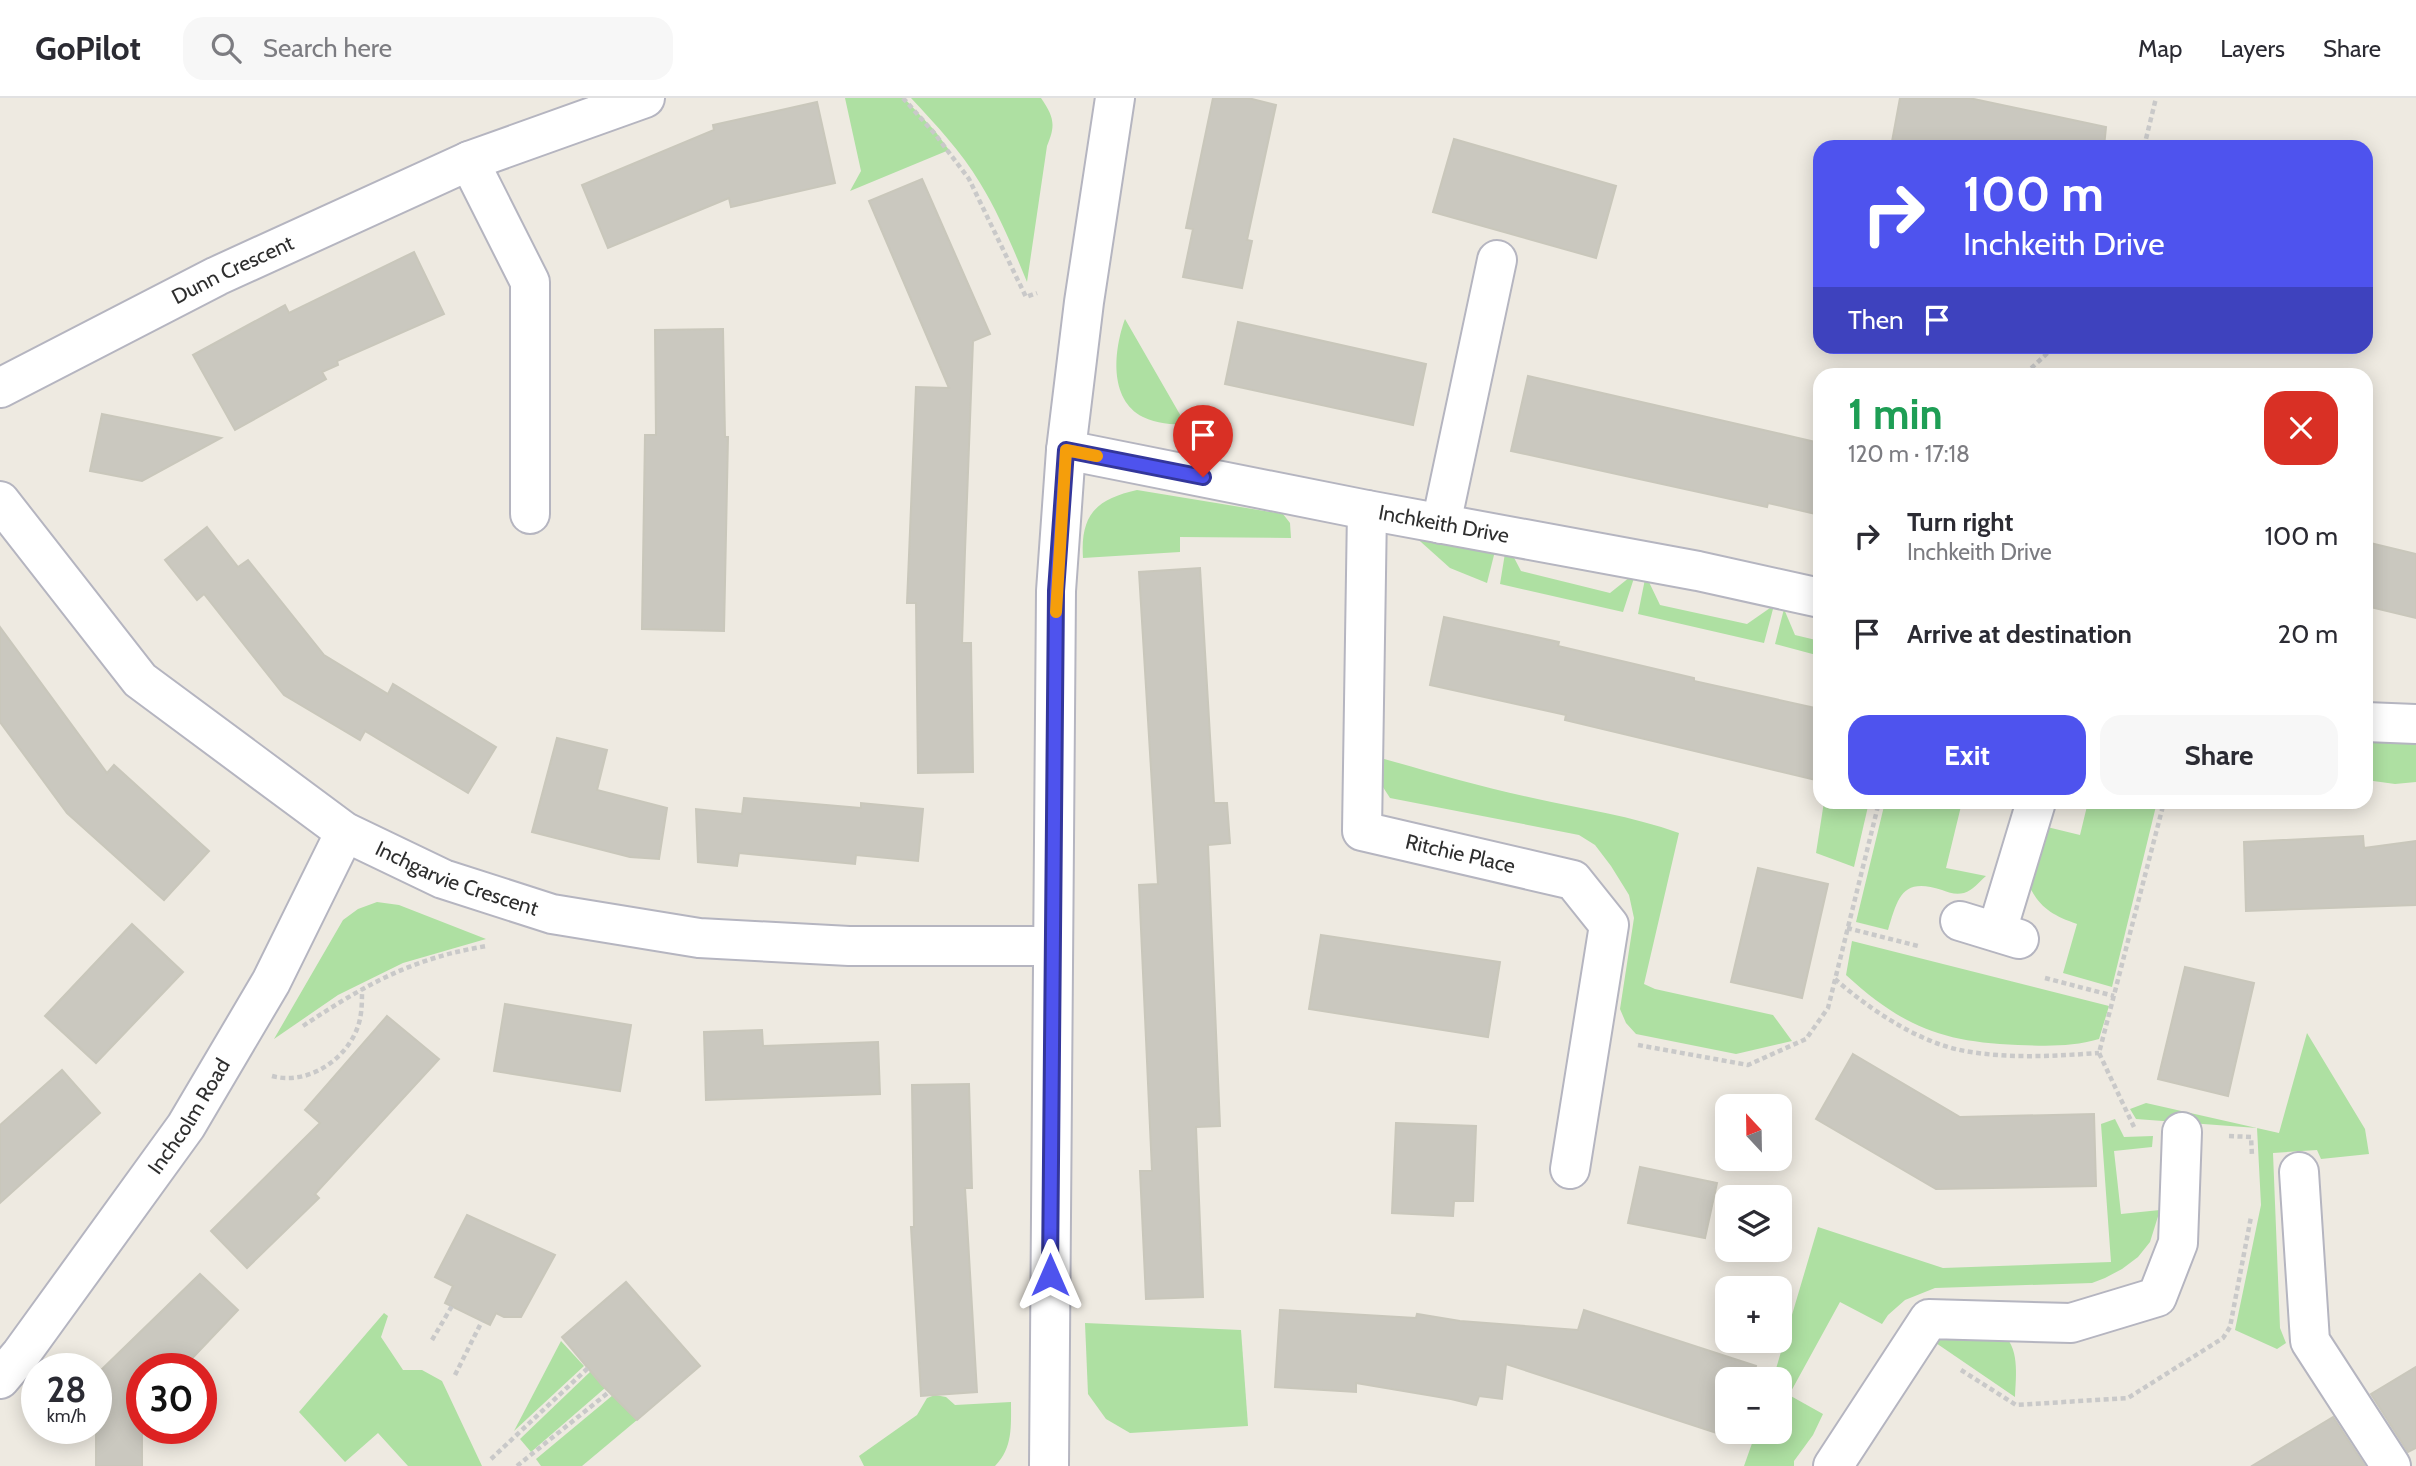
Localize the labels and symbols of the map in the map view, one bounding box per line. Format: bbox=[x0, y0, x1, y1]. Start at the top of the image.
street label: Dunn Crescent bbox=[167, 230, 297, 309]
pin bbox=[1173, 405, 1233, 477]
street label: Inchkeith Drive bbox=[1377, 499, 1511, 548]
street label: Ritchie Place bbox=[1403, 829, 1518, 878]
street label: Inchgarvie Crescent bbox=[371, 835, 541, 921]
street label: Inchcolm Road bbox=[142, 1054, 235, 1179]
north arrow bbox=[1715, 1094, 1792, 1171]
position arrow bbox=[1013, 1238, 1087, 1312]
speed limit sign: 30 bbox=[126, 1353, 217, 1444]

